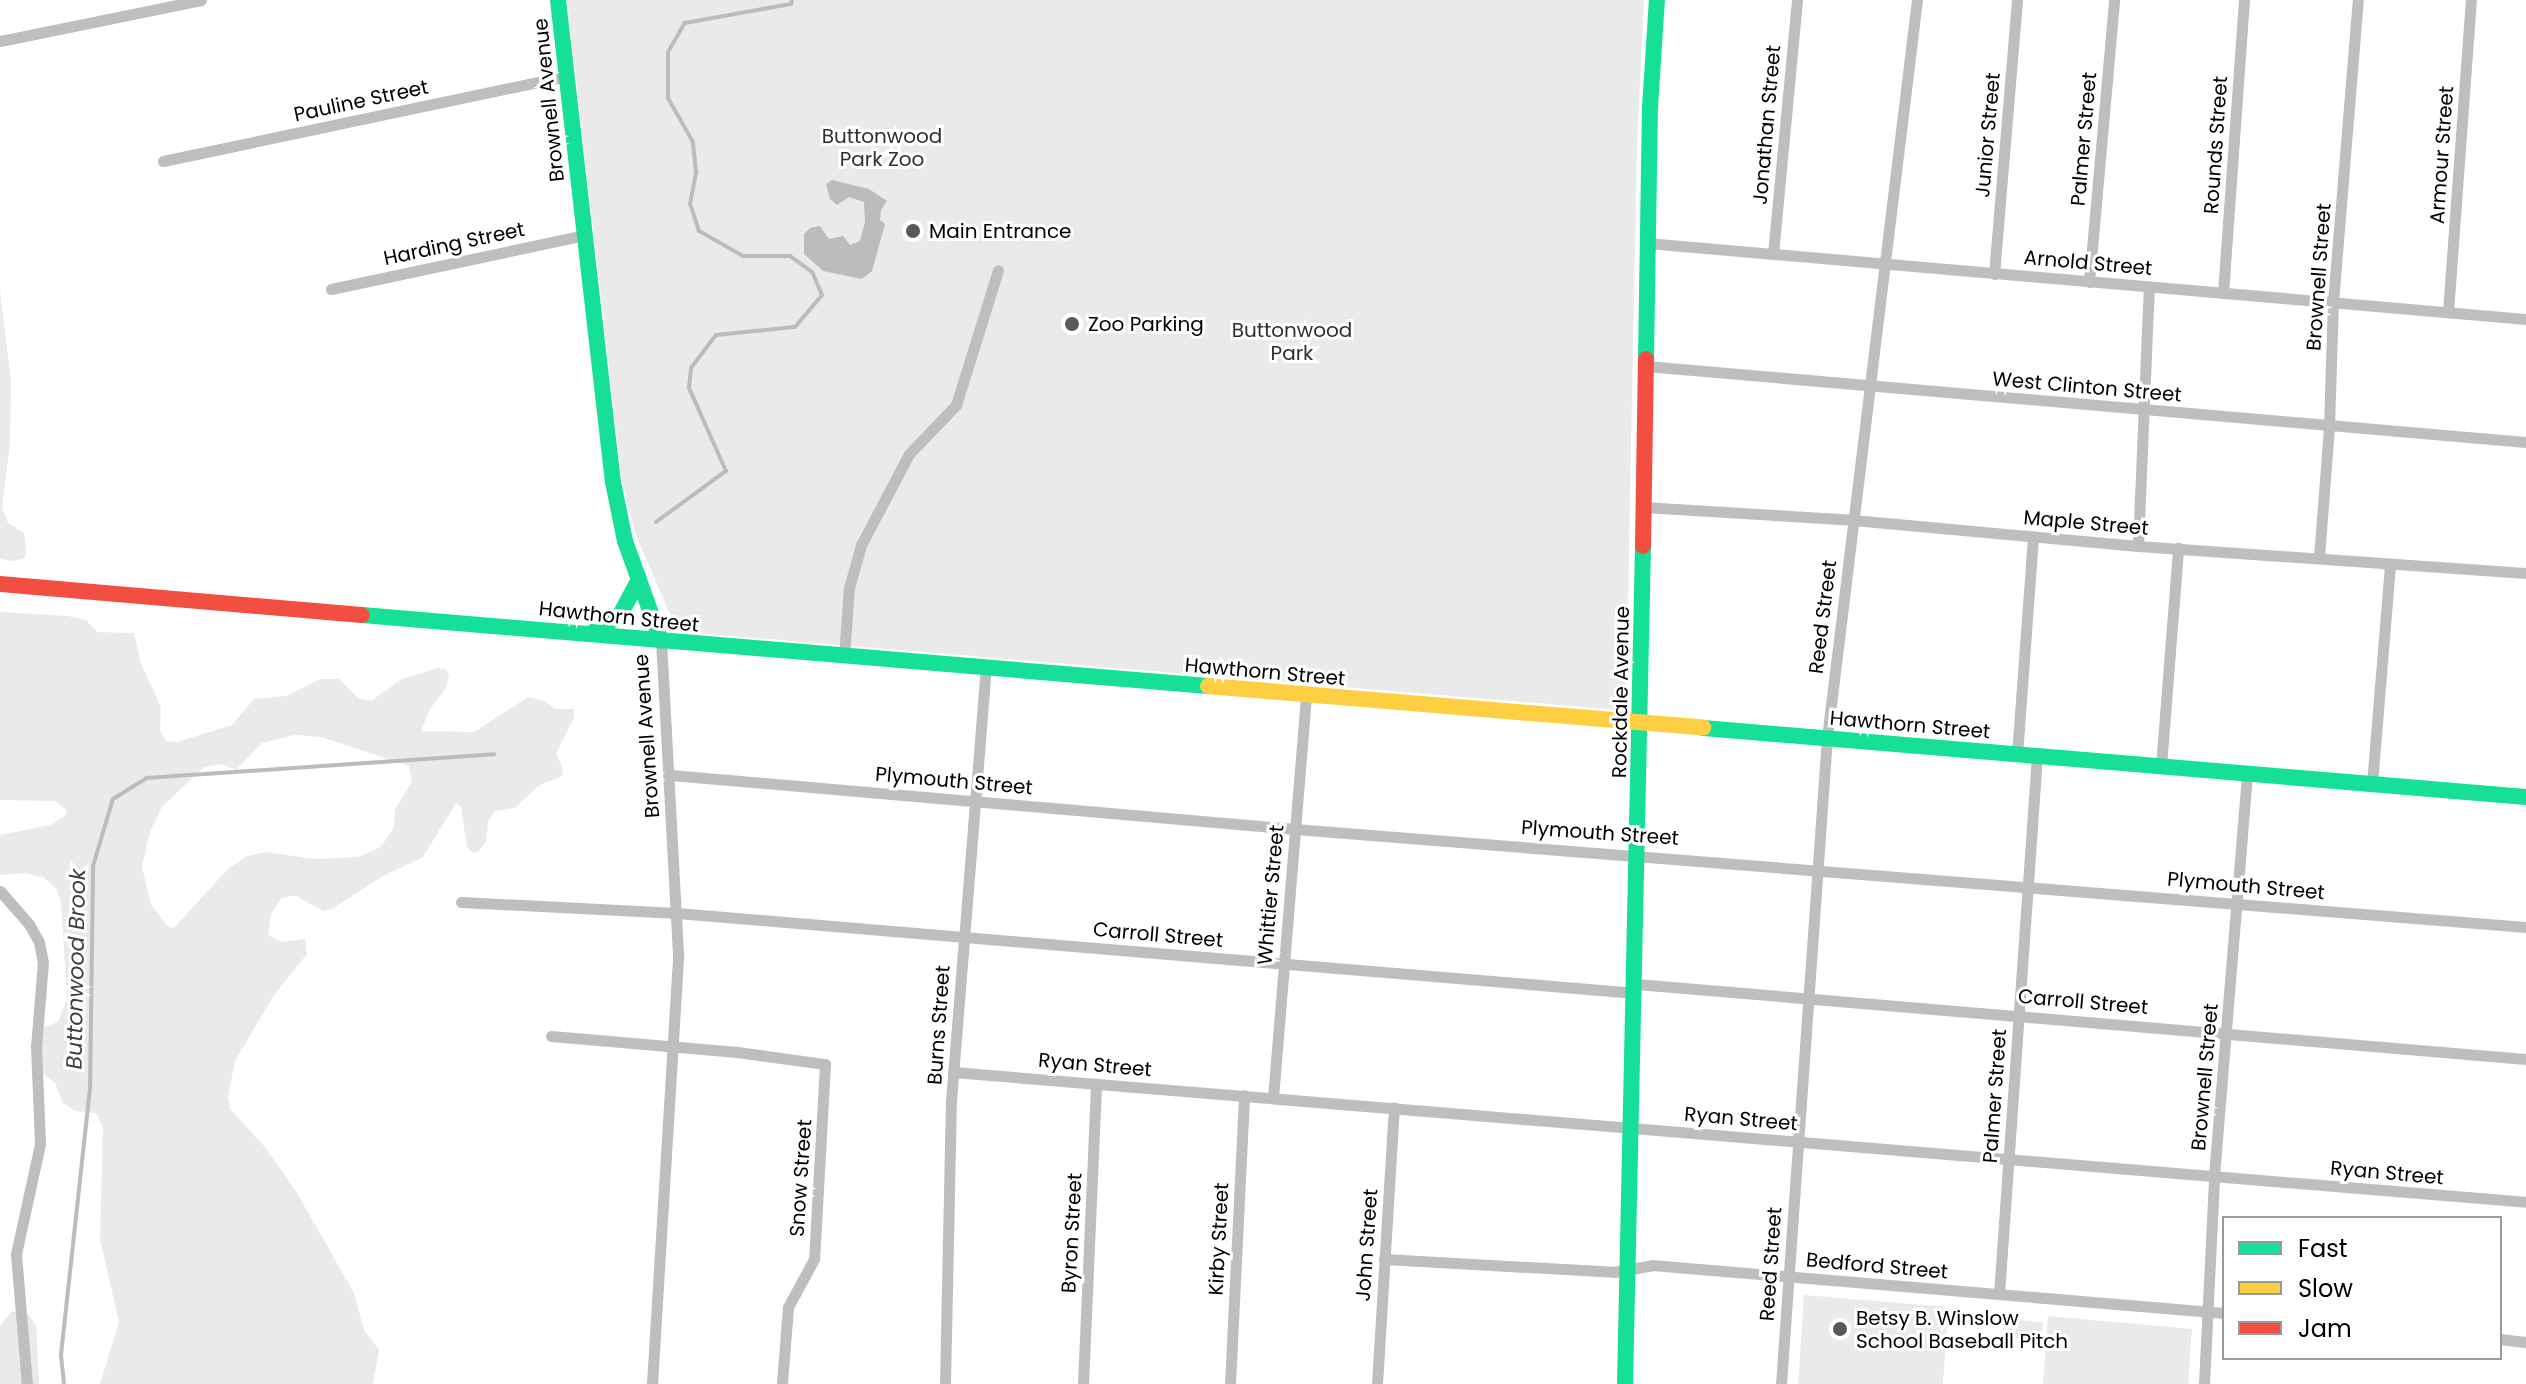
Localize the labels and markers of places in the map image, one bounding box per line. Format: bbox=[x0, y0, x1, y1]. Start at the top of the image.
place label: Main Entrance bbox=[929, 219, 1071, 243]
marker: Main Entrance bbox=[904, 222, 922, 240]
place label: Zoo Parking bbox=[1088, 312, 1204, 336]
marker: Zoo Parking bbox=[1063, 315, 1081, 333]
place label: Betsy B. Winslow School Baseball Pitch bbox=[1856, 1306, 2068, 1353]
marker: Betsy B. Winslow School Baseball Pitch bbox=[1831, 1320, 1849, 1338]

